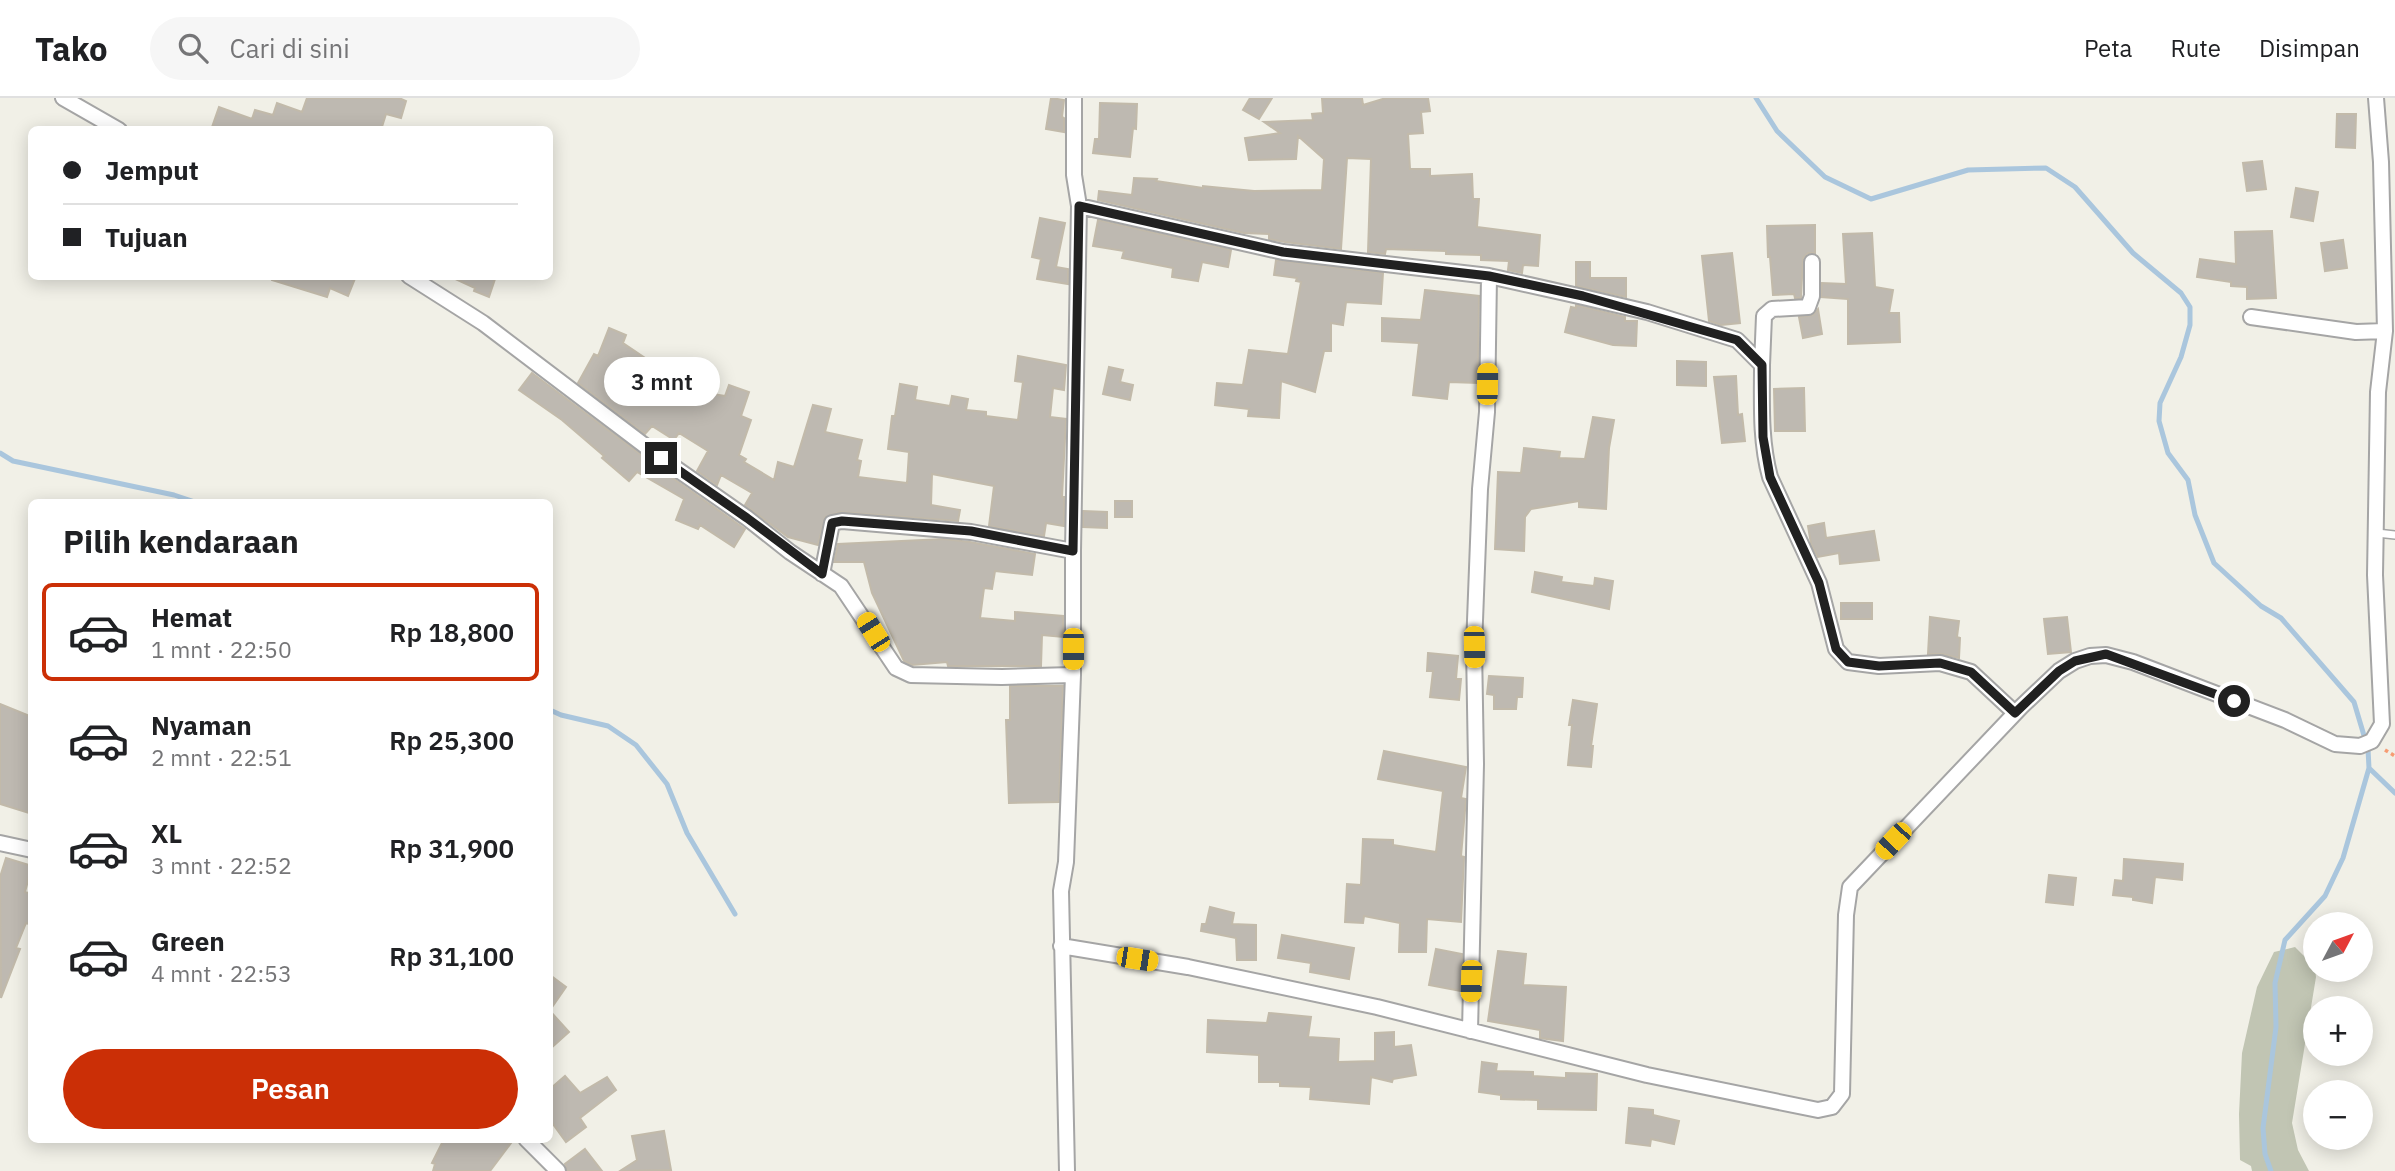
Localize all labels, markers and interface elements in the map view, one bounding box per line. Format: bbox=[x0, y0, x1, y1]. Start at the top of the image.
search box bbox=[150, 17, 640, 80]
text: Tako bbox=[35, 27, 108, 70]
icon: search bbox=[174, 29, 212, 67]
text: Cari di sini bbox=[230, 31, 350, 65]
text: Peta bbox=[2084, 32, 2132, 64]
text: Rute bbox=[2170, 32, 2221, 64]
text: Disimpan bbox=[2259, 32, 2360, 64]
text: Jemput bbox=[105, 153, 199, 187]
text: Tujuan bbox=[105, 220, 188, 254]
callout: 3 mnt bbox=[603, 356, 719, 406]
car bbox=[1477, 363, 1498, 405]
text: 3 mnt bbox=[631, 366, 693, 396]
route end bbox=[645, 442, 677, 474]
text: Pilih kendaraan bbox=[63, 520, 299, 562]
text: Hemat bbox=[151, 600, 232, 634]
icon: car bbox=[67, 601, 130, 664]
car bbox=[853, 609, 894, 655]
text: Rp 18,800 bbox=[389, 615, 514, 649]
car bbox=[1464, 626, 1485, 668]
car bbox=[1063, 628, 1084, 670]
text: 1 mnt · 22:50 bbox=[151, 634, 292, 664]
route start bbox=[2218, 685, 2250, 717]
text: Nyaman bbox=[151, 708, 252, 742]
icon: car bbox=[67, 709, 130, 772]
text: Rp 25,300 bbox=[389, 723, 514, 757]
text: 2 mnt · 22:51 bbox=[151, 742, 292, 772]
text: XL bbox=[151, 816, 182, 850]
icon: car bbox=[67, 817, 130, 880]
car bbox=[1871, 818, 1916, 864]
text: Rp 31,900 bbox=[389, 831, 514, 865]
text: 3 mnt · 22:52 bbox=[151, 850, 292, 880]
north arrow bbox=[2303, 912, 2373, 982]
map controls bbox=[2303, 912, 2373, 1150]
text: Green bbox=[151, 924, 225, 958]
icon: car bbox=[67, 925, 130, 988]
text: Rp 31,100 bbox=[389, 939, 514, 973]
car bbox=[1115, 945, 1160, 973]
text: 4 mnt · 22:53 bbox=[151, 958, 292, 988]
car bbox=[1460, 960, 1483, 1002]
button: + bbox=[2303, 996, 2373, 1066]
button: Pesan bbox=[63, 1049, 518, 1129]
button: − bbox=[2303, 1080, 2373, 1150]

